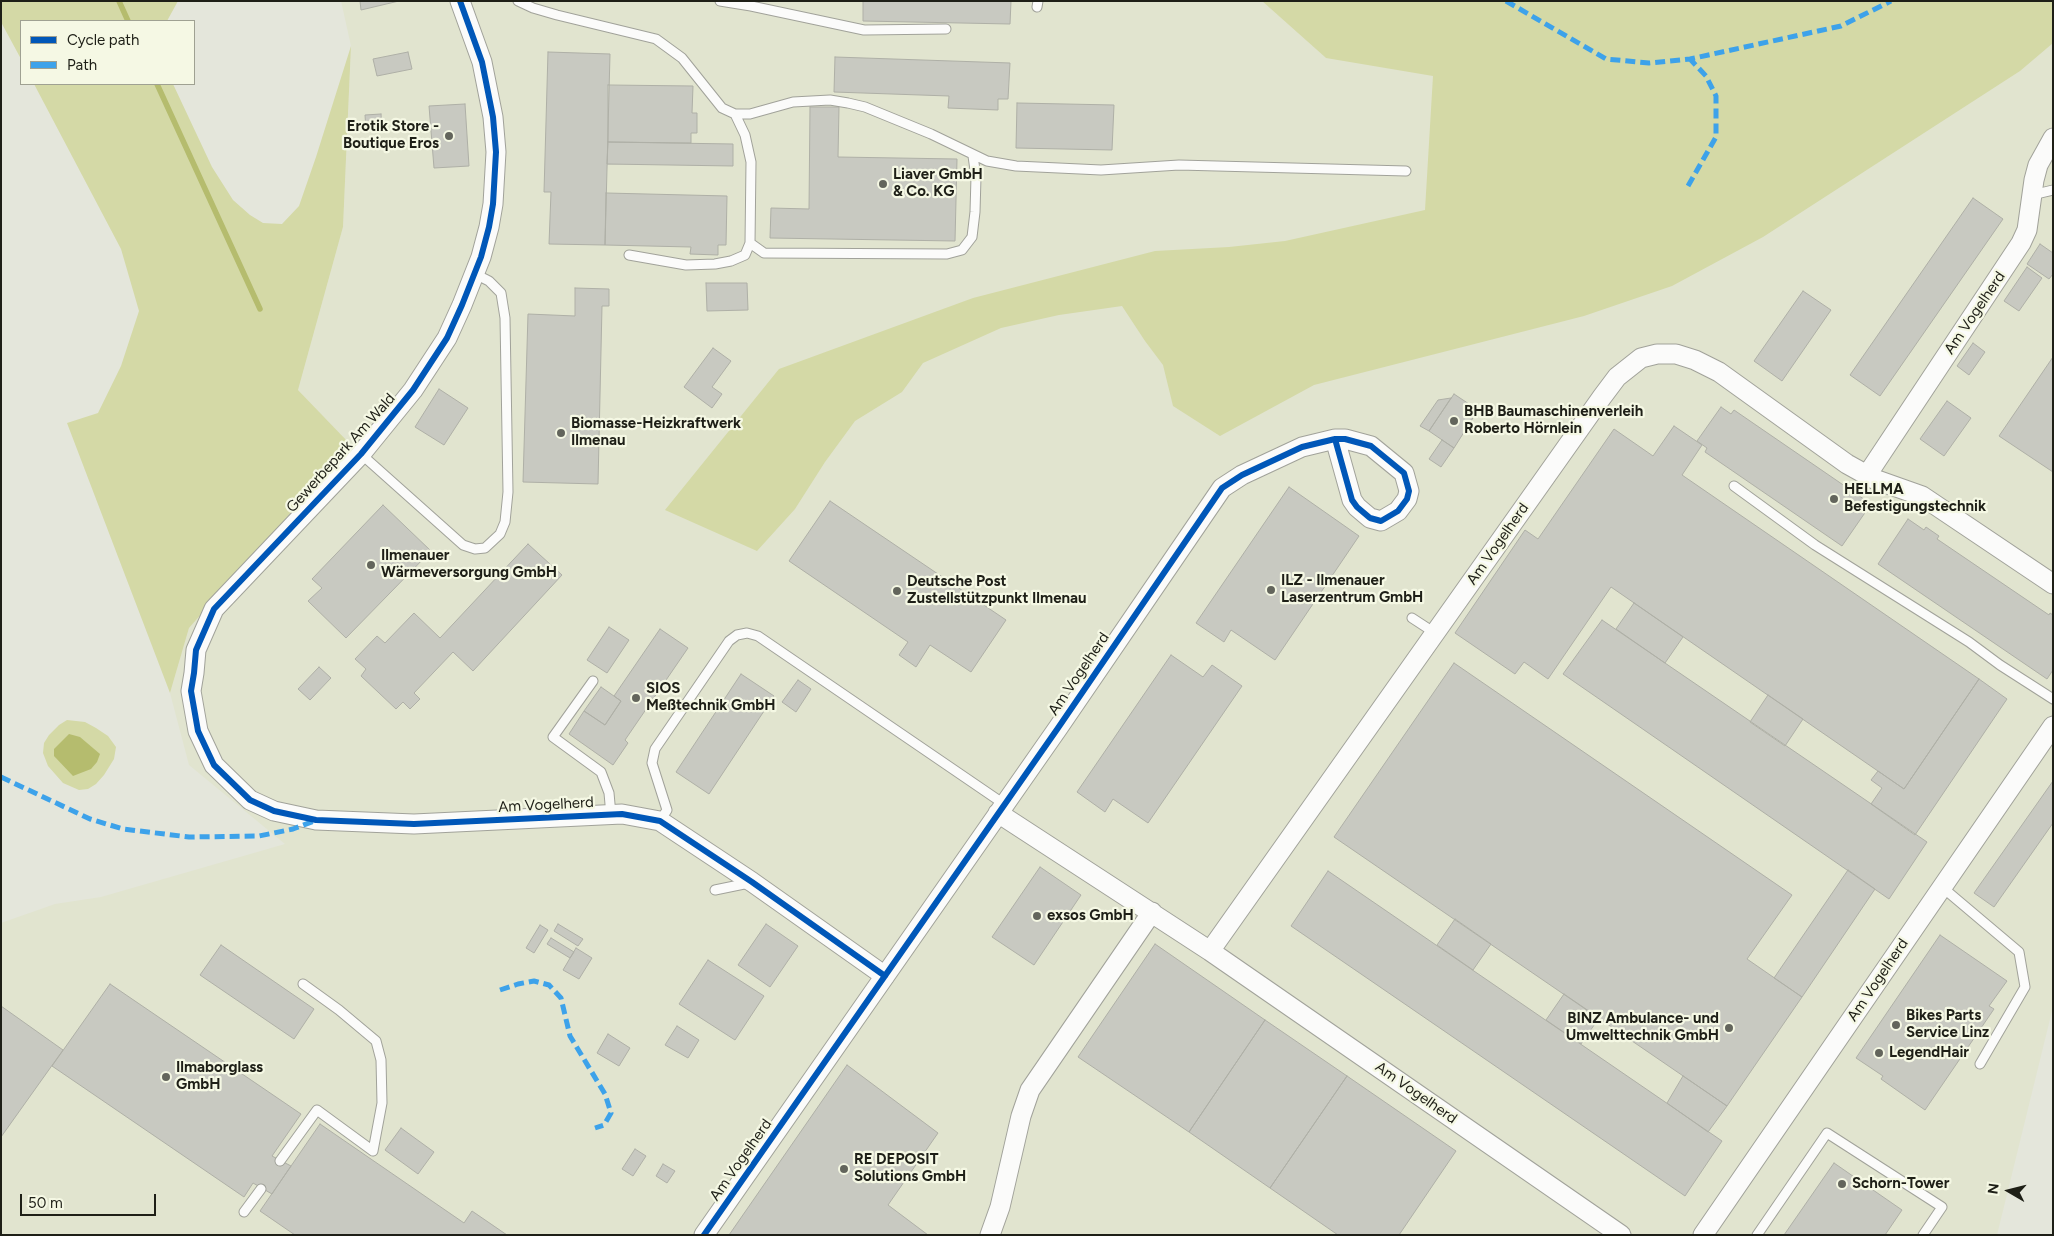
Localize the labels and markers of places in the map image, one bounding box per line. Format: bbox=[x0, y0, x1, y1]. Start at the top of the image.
place label: Erotik Store - Boutique Eros bbox=[343, 118, 439, 153]
marker: Erotik Store - Boutique Eros bbox=[443, 130, 455, 142]
place label: Liaver GmbH & Co. KG bbox=[893, 166, 983, 201]
marker: Liaver GmbH & Co. KG bbox=[877, 178, 889, 190]
place label: BHB Baumaschinenverleih Roberto Hörnlein bbox=[1464, 403, 1643, 438]
place label: Biomasse-Heizkraftwerk Ilmenau bbox=[571, 415, 741, 450]
marker: BHB Baumaschinenverleih Roberto Hörnlein bbox=[1448, 415, 1460, 427]
marker: Biomasse-Heizkraftwerk Ilmenau bbox=[555, 427, 567, 439]
place label: HELLMA Befestigungstechnik bbox=[1844, 481, 1986, 516]
marker: HELLMA Befestigungstechnik bbox=[1828, 493, 1840, 505]
place label: Ilmenauer Wärmeversorgung GmbH bbox=[381, 547, 557, 582]
marker: Ilmenauer Wärmeversorgung GmbH bbox=[365, 559, 377, 571]
place label: ILZ - Ilmenauer Laserzentrum GmbH bbox=[1281, 572, 1423, 607]
place label: Deutsche Post Zustellstützpunkt Ilmenau bbox=[907, 573, 1086, 608]
marker: ILZ - Ilmenauer Laserzentrum GmbH bbox=[1265, 584, 1277, 596]
marker: Deutsche Post Zustellstützpunkt Ilmenau bbox=[891, 585, 903, 597]
place label: SIOS Meßtechnik GmbH bbox=[646, 680, 775, 715]
marker: SIOS Meßtechnik GmbH bbox=[630, 692, 642, 704]
place label: exsos GmbH bbox=[1047, 907, 1134, 925]
marker: exsos GmbH bbox=[1031, 910, 1043, 922]
place label: Bikes Parts Service Linz bbox=[1906, 1007, 1989, 1042]
place label: BINZ Ambulance- und Umwelttechnik GmbH bbox=[1566, 1010, 1719, 1045]
marker: Bikes Parts Service Linz bbox=[1890, 1019, 1902, 1031]
marker: BINZ Ambulance- und Umwelttechnik GmbH bbox=[1723, 1022, 1735, 1034]
place label: LegendHair bbox=[1889, 1044, 1969, 1062]
marker: LegendHair bbox=[1873, 1047, 1885, 1059]
place label: Ilmaborglass GmbH bbox=[176, 1059, 263, 1094]
marker: Ilmaborglass GmbH bbox=[160, 1071, 172, 1083]
place label: RE DEPOSIT Solutions GmbH bbox=[854, 1151, 966, 1186]
marker: RE DEPOSIT Solutions GmbH bbox=[838, 1163, 850, 1175]
place label: Schorn-Tower bbox=[1852, 1175, 1949, 1193]
marker: Schorn-Tower bbox=[1836, 1178, 1848, 1190]

